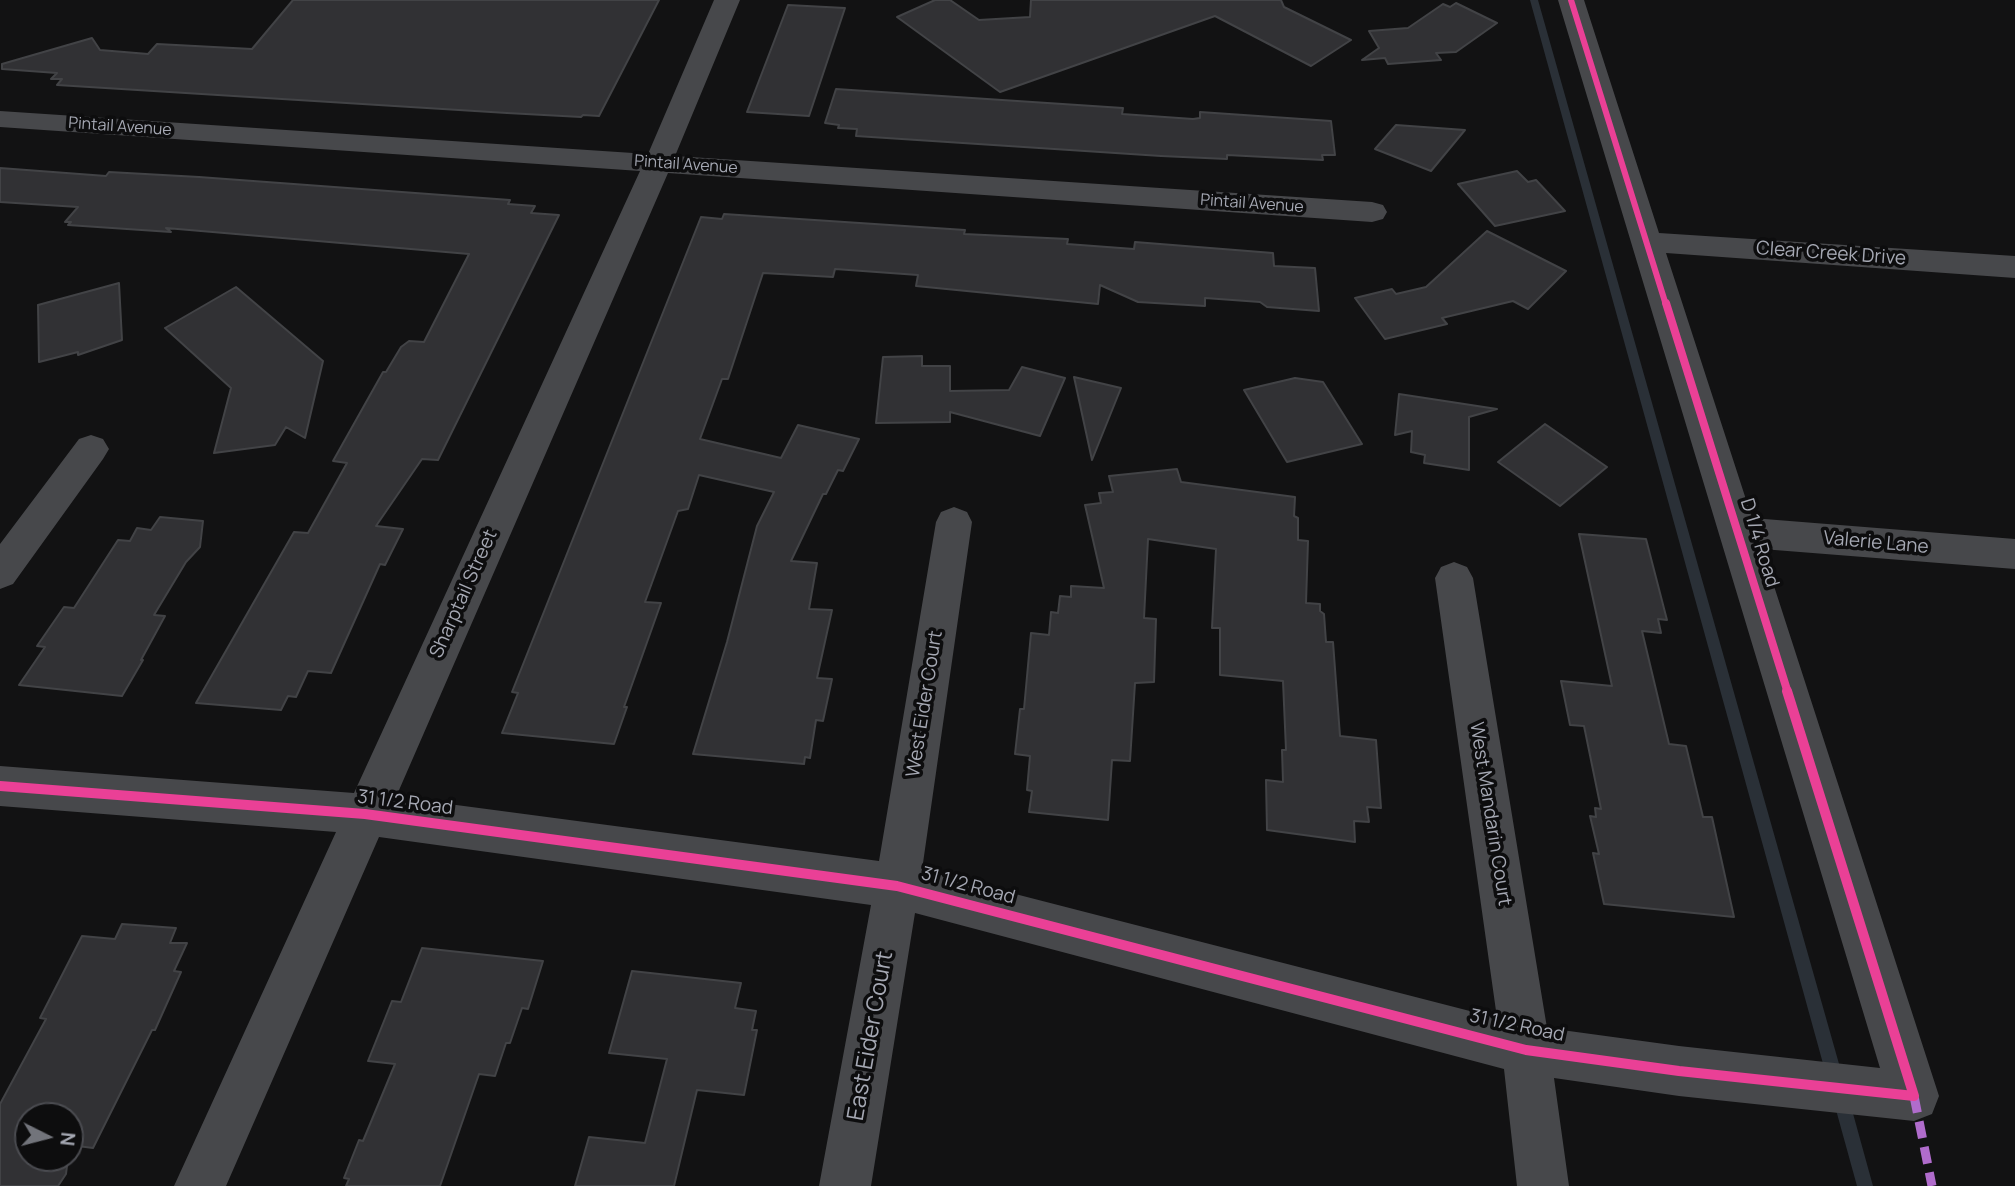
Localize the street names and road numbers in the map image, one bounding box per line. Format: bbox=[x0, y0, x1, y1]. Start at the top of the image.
street label: Pintail Avenue bbox=[68, 114, 172, 140]
street label: Pintail Avenue bbox=[634, 152, 738, 178]
street label: Pintail Avenue bbox=[1200, 191, 1304, 217]
street label: Clear Creek Drive bbox=[1755, 237, 1907, 271]
street label: D 1/4 Road bbox=[1735, 496, 1783, 590]
street label: Sharptail Street bbox=[425, 526, 503, 662]
street label: Valerie Lane bbox=[1822, 527, 1930, 559]
street label: West Eider Court bbox=[902, 629, 948, 779]
street label: West Mandarin Court bbox=[1464, 721, 1516, 907]
street label: 31 1/2 Road bbox=[356, 786, 454, 820]
street label: 31 1/2 Road bbox=[919, 863, 1017, 909]
street label: East Eider Court bbox=[843, 949, 899, 1123]
street label: 31 1/2 Road bbox=[1468, 1005, 1566, 1047]

